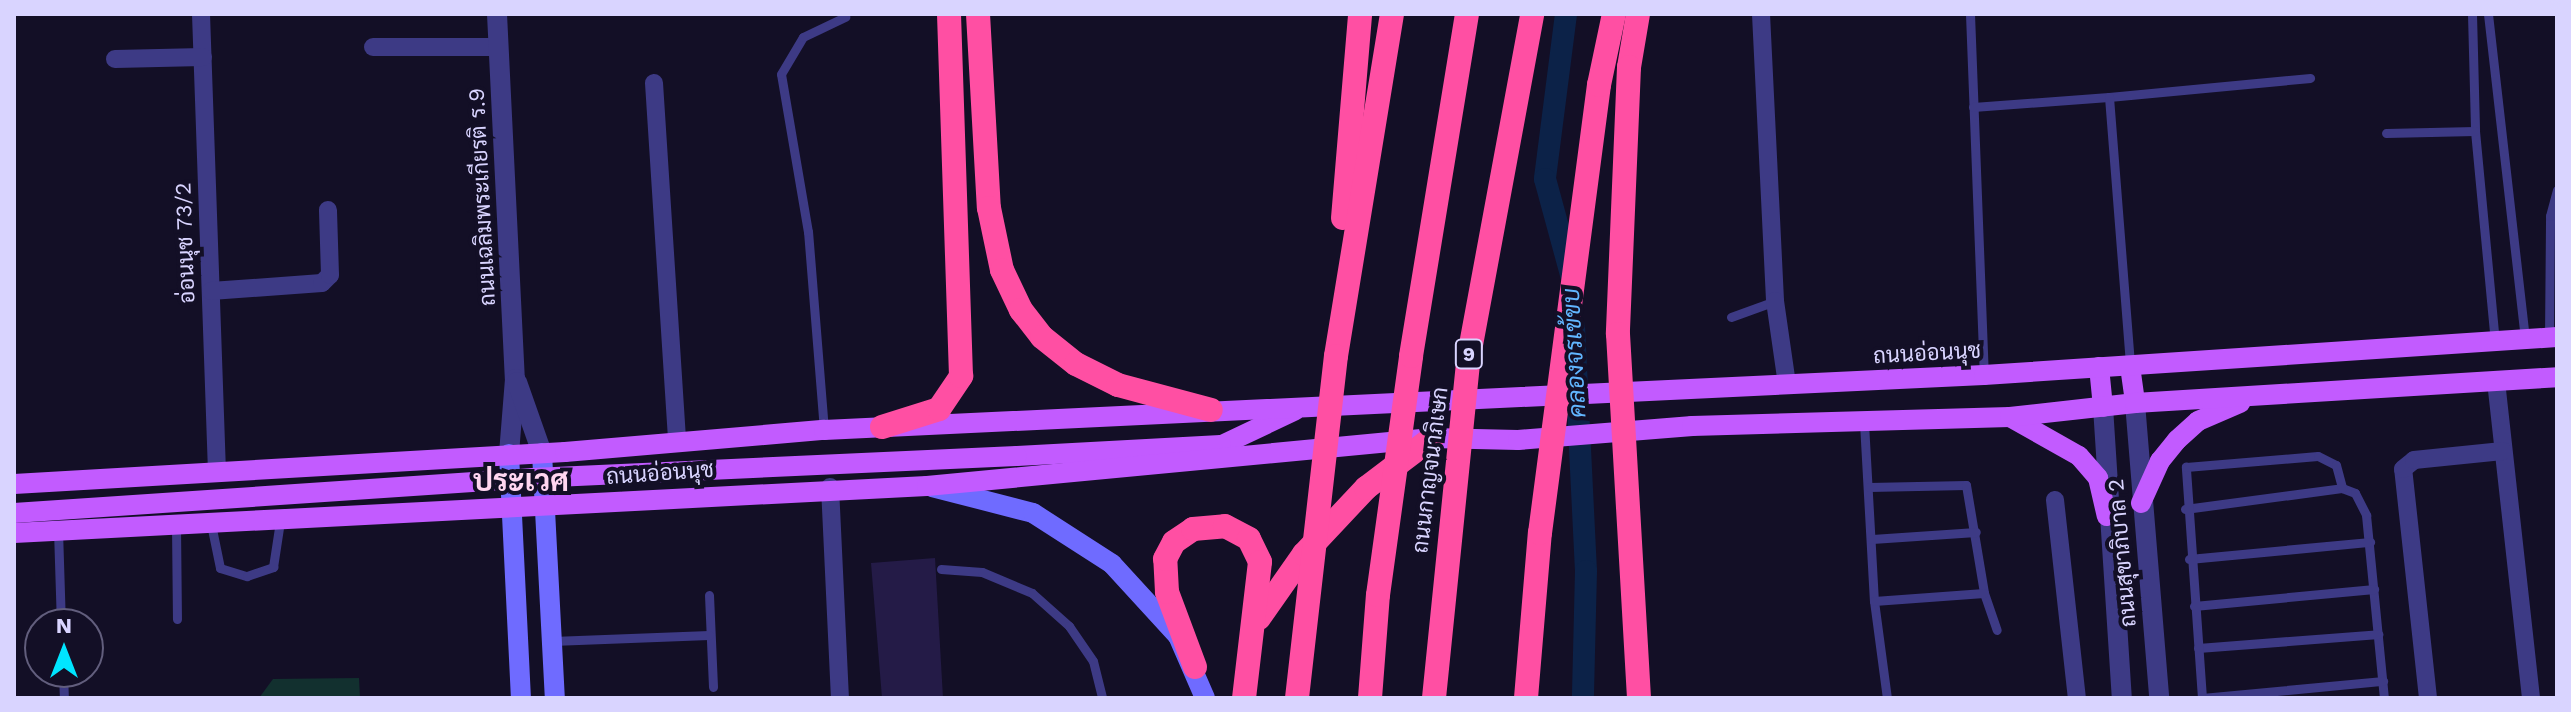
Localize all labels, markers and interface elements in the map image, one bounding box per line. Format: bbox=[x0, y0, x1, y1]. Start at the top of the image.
street label: ถนนเฉลิมพระเกียรติ ร.9 bbox=[463, 87, 501, 307]
street label: อ่อนนุช 73/2 bbox=[170, 181, 200, 305]
water label: คลองจรเข้ขบ bbox=[1557, 287, 1593, 419]
street label: ถนนอ่อนนุช bbox=[1872, 337, 1982, 369]
road number: 9 bbox=[1453, 338, 1485, 370]
street label: ถนนกาญจนาภิเษก bbox=[1407, 385, 1453, 555]
street label: ถนนอ่อนนุช bbox=[605, 456, 715, 490]
district label: ประเวศ bbox=[473, 463, 569, 499]
street label: ถนนสุขาภิบาล 2 bbox=[2102, 478, 2142, 628]
north arrow bbox=[24, 608, 104, 688]
text: N bbox=[56, 613, 72, 638]

